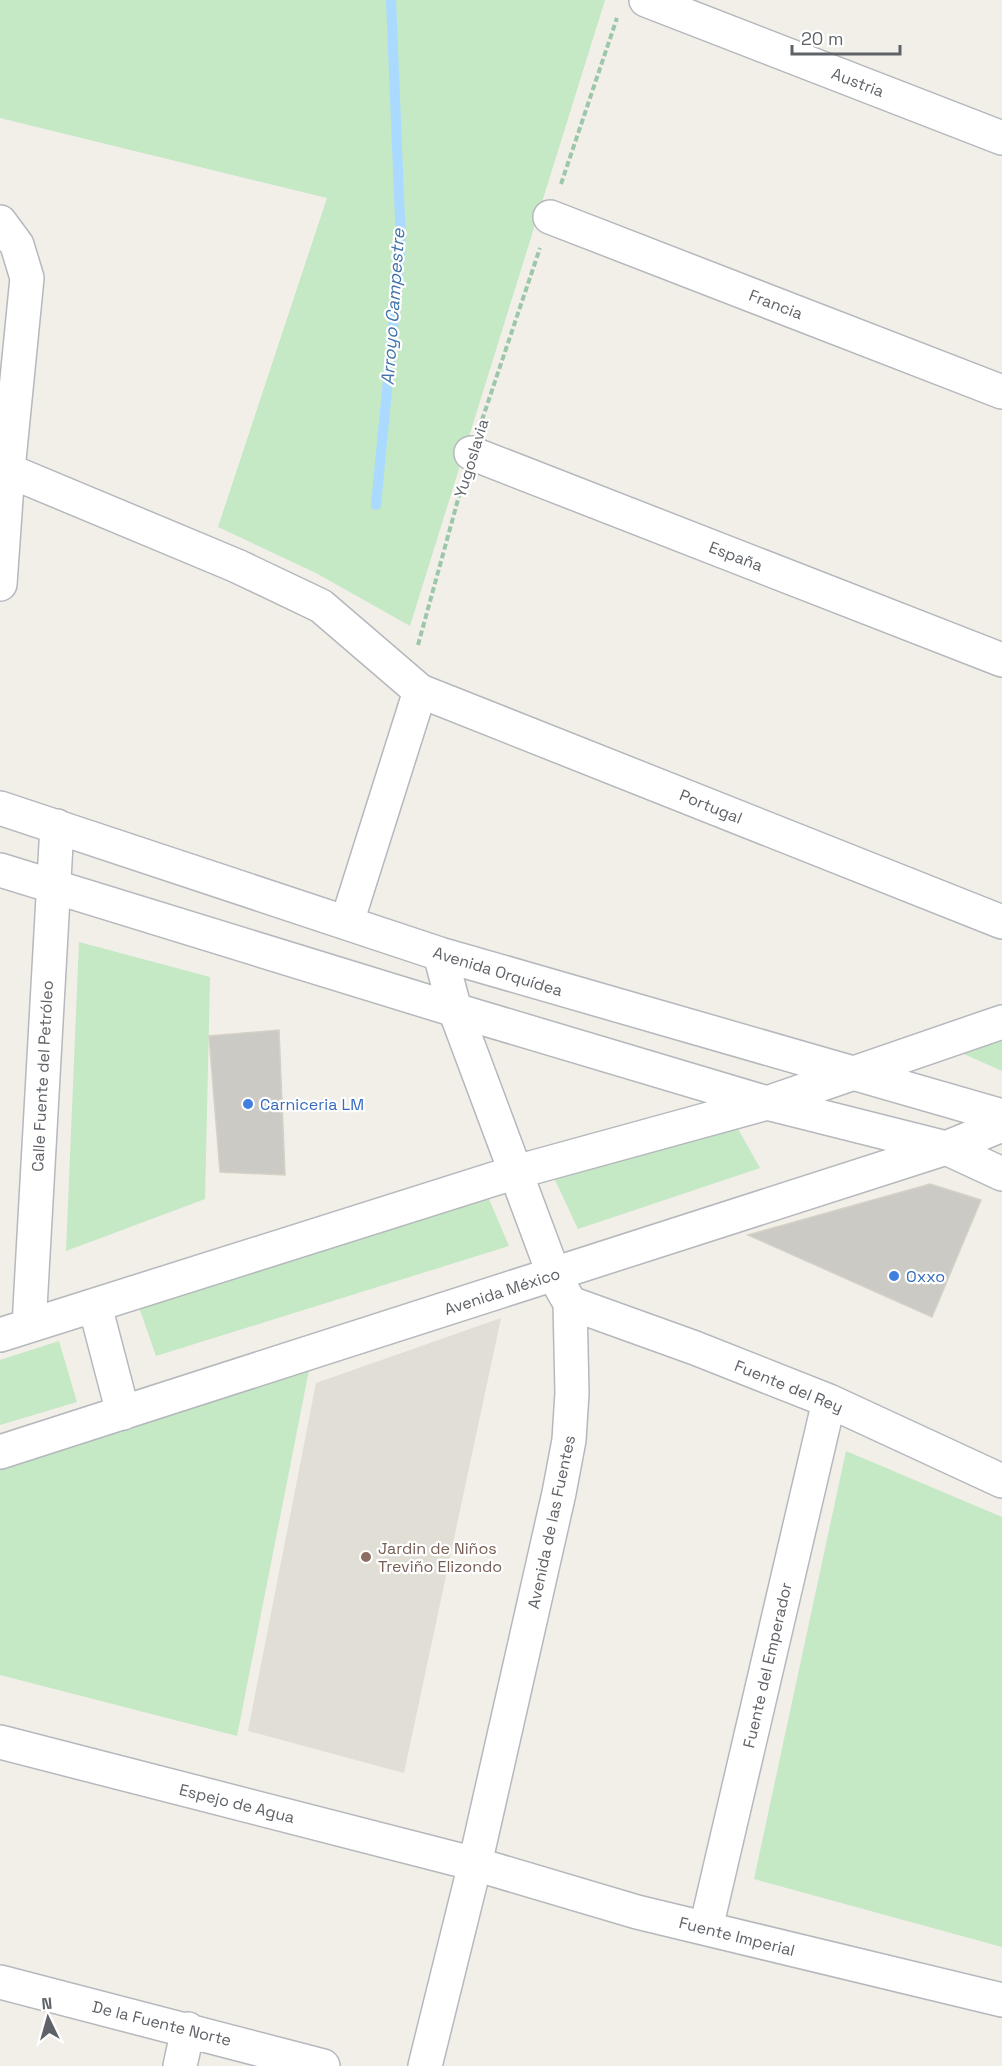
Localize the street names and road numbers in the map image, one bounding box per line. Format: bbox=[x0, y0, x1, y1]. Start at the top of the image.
street label: Austria bbox=[829, 63, 887, 102]
street label: Francia bbox=[746, 285, 806, 324]
street label: Yugoslavia bbox=[450, 416, 493, 500]
street label: España bbox=[706, 537, 766, 576]
street label: Portugal bbox=[676, 784, 745, 829]
street label: Avenida Orquídea bbox=[431, 942, 565, 1001]
street label: Calle Fuente del Petróleo bbox=[27, 980, 58, 1172]
street label: Avenida México bbox=[442, 1263, 563, 1320]
street label: Fuente del Rey bbox=[731, 1355, 846, 1418]
street label: Avenida de las Fuentes bbox=[523, 1433, 580, 1611]
street label: Fuente del Emperador bbox=[738, 1580, 797, 1750]
street label: Espejo de Agua bbox=[177, 1779, 297, 1828]
street label: Fuente Imperial bbox=[677, 1912, 797, 1961]
street label: De la Fuente Norte bbox=[90, 1996, 234, 2051]

